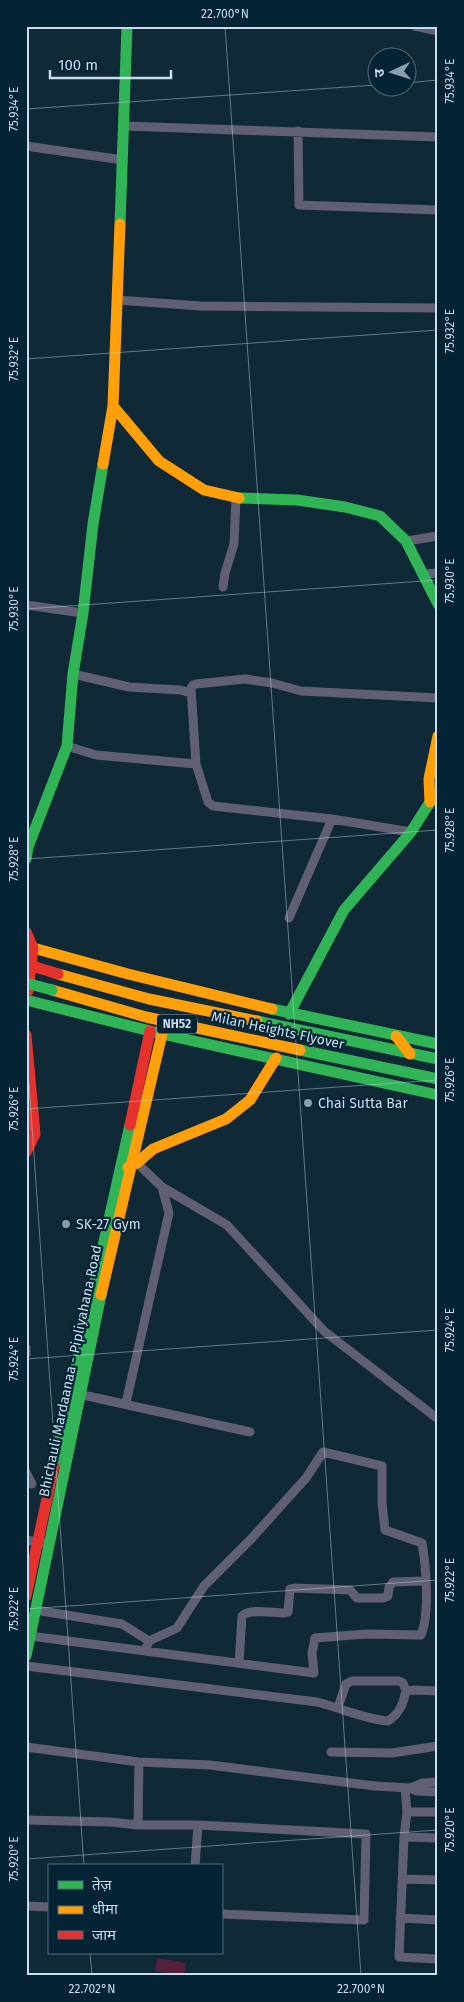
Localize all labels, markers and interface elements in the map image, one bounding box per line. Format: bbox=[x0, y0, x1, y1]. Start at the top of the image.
text: 22.700°N bbox=[201, 7, 249, 21]
scale bar bbox=[50, 48, 171, 80]
north arrow bbox=[366, 48, 416, 98]
text: 100 m bbox=[58, 56, 98, 74]
text: 75.934°E bbox=[443, 59, 457, 103]
text: उ bbox=[371, 67, 388, 78]
text: 75.934°E bbox=[7, 87, 21, 131]
text: 75.932°E bbox=[443, 309, 457, 353]
text: 75.932°E bbox=[7, 337, 21, 381]
text: 75.930°E bbox=[443, 558, 457, 604]
text: 75.930°E bbox=[7, 586, 21, 632]
text: 75.928°E bbox=[443, 807, 457, 853]
text: 75.928°E bbox=[7, 836, 21, 882]
street label: Milan Heights Flyover bbox=[210, 1008, 347, 1053]
road number: NH52 bbox=[157, 1014, 197, 1034]
text: 75.926°E bbox=[443, 1058, 457, 1102]
text: 75.926°E bbox=[7, 1087, 21, 1131]
place label: Chai Sutta Bar bbox=[318, 1095, 408, 1112]
marker: Chai Sutta Bar bbox=[302, 1097, 314, 1109]
place label: SK-27 Gym bbox=[76, 1216, 141, 1233]
marker: SK-27 Gym bbox=[60, 1218, 72, 1230]
street label: Bhichauli Mardaanaa - Pipliyahana Road bbox=[35, 1244, 106, 1499]
text: 75.924°E bbox=[443, 1308, 457, 1352]
text: 75.924°E bbox=[7, 1337, 21, 1381]
text: 75.922°E bbox=[443, 1558, 457, 1602]
text: 75.922°E bbox=[7, 1587, 21, 1631]
text: 75.920°E bbox=[443, 1807, 457, 1853]
text: 75.920°E bbox=[7, 1836, 21, 1882]
legend bbox=[48, 1864, 222, 1954]
text: तेज़ bbox=[92, 1876, 113, 1894]
text: धीमा bbox=[92, 1900, 119, 1918]
text: जाम bbox=[92, 1926, 117, 1944]
text: 22.702°N bbox=[69, 1982, 115, 1996]
text: 22.700°N bbox=[337, 1982, 385, 1996]

